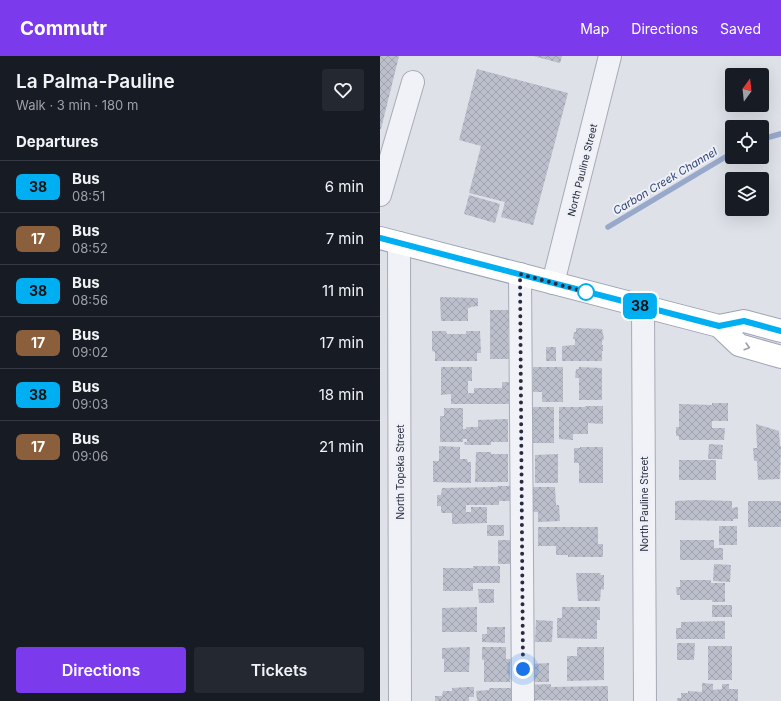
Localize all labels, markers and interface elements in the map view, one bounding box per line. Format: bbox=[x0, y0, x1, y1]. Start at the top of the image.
text: Commutr bbox=[20, 17, 107, 40]
text: Map bbox=[580, 20, 609, 37]
text: Directions bbox=[631, 20, 698, 37]
text: Saved bbox=[720, 20, 761, 37]
north arrow bbox=[725, 68, 769, 112]
map controls bbox=[725, 68, 769, 216]
button: heart bbox=[322, 69, 364, 111]
text: La Palma-Pauline bbox=[16, 70, 175, 93]
text: Walk · 3 min · 180 m bbox=[16, 97, 138, 113]
button: locate bbox=[725, 120, 769, 164]
street label: North Pauline Street bbox=[565, 122, 599, 218]
text: Departures bbox=[16, 132, 98, 151]
water label: Carbon Creek Channel bbox=[610, 144, 720, 218]
text: Bus bbox=[72, 169, 100, 188]
button: layers bbox=[725, 172, 769, 216]
text: 6 min bbox=[325, 177, 364, 196]
text: 38 bbox=[29, 178, 47, 195]
text: 08:51 bbox=[72, 188, 105, 204]
text: Bus bbox=[72, 221, 100, 240]
text: 7 min bbox=[326, 229, 364, 248]
text: 17 bbox=[31, 230, 45, 247]
text: 08:52 bbox=[72, 240, 108, 256]
text: Bus bbox=[72, 273, 100, 292]
text: 11 min bbox=[322, 281, 364, 300]
text: 38 bbox=[29, 282, 47, 299]
unlabelled marker bbox=[577, 283, 595, 301]
text: 08:56 bbox=[72, 292, 108, 308]
line badge: 38 bbox=[622, 293, 658, 319]
text: 38 bbox=[631, 297, 649, 314]
text: Bus bbox=[72, 325, 100, 344]
text: 17 min bbox=[320, 333, 364, 352]
text: 17 bbox=[31, 334, 45, 351]
one-way arrow bbox=[743, 342, 750, 351]
text: 09:02 bbox=[72, 344, 108, 360]
text: Bus bbox=[72, 377, 100, 396]
text: 18 min bbox=[319, 385, 364, 404]
text: 38 bbox=[29, 386, 47, 403]
text: 09:03 bbox=[72, 396, 108, 412]
street label: North Topeka Street bbox=[394, 424, 406, 520]
text: Bus bbox=[72, 429, 100, 448]
text: 21 min bbox=[319, 437, 364, 456]
text: 17 bbox=[31, 438, 45, 455]
text: 09:06 bbox=[72, 448, 108, 464]
street label: North Pauline Street bbox=[638, 456, 650, 551]
button: Directions bbox=[16, 647, 186, 693]
button: Tickets bbox=[194, 647, 364, 693]
your location bbox=[513, 659, 533, 679]

